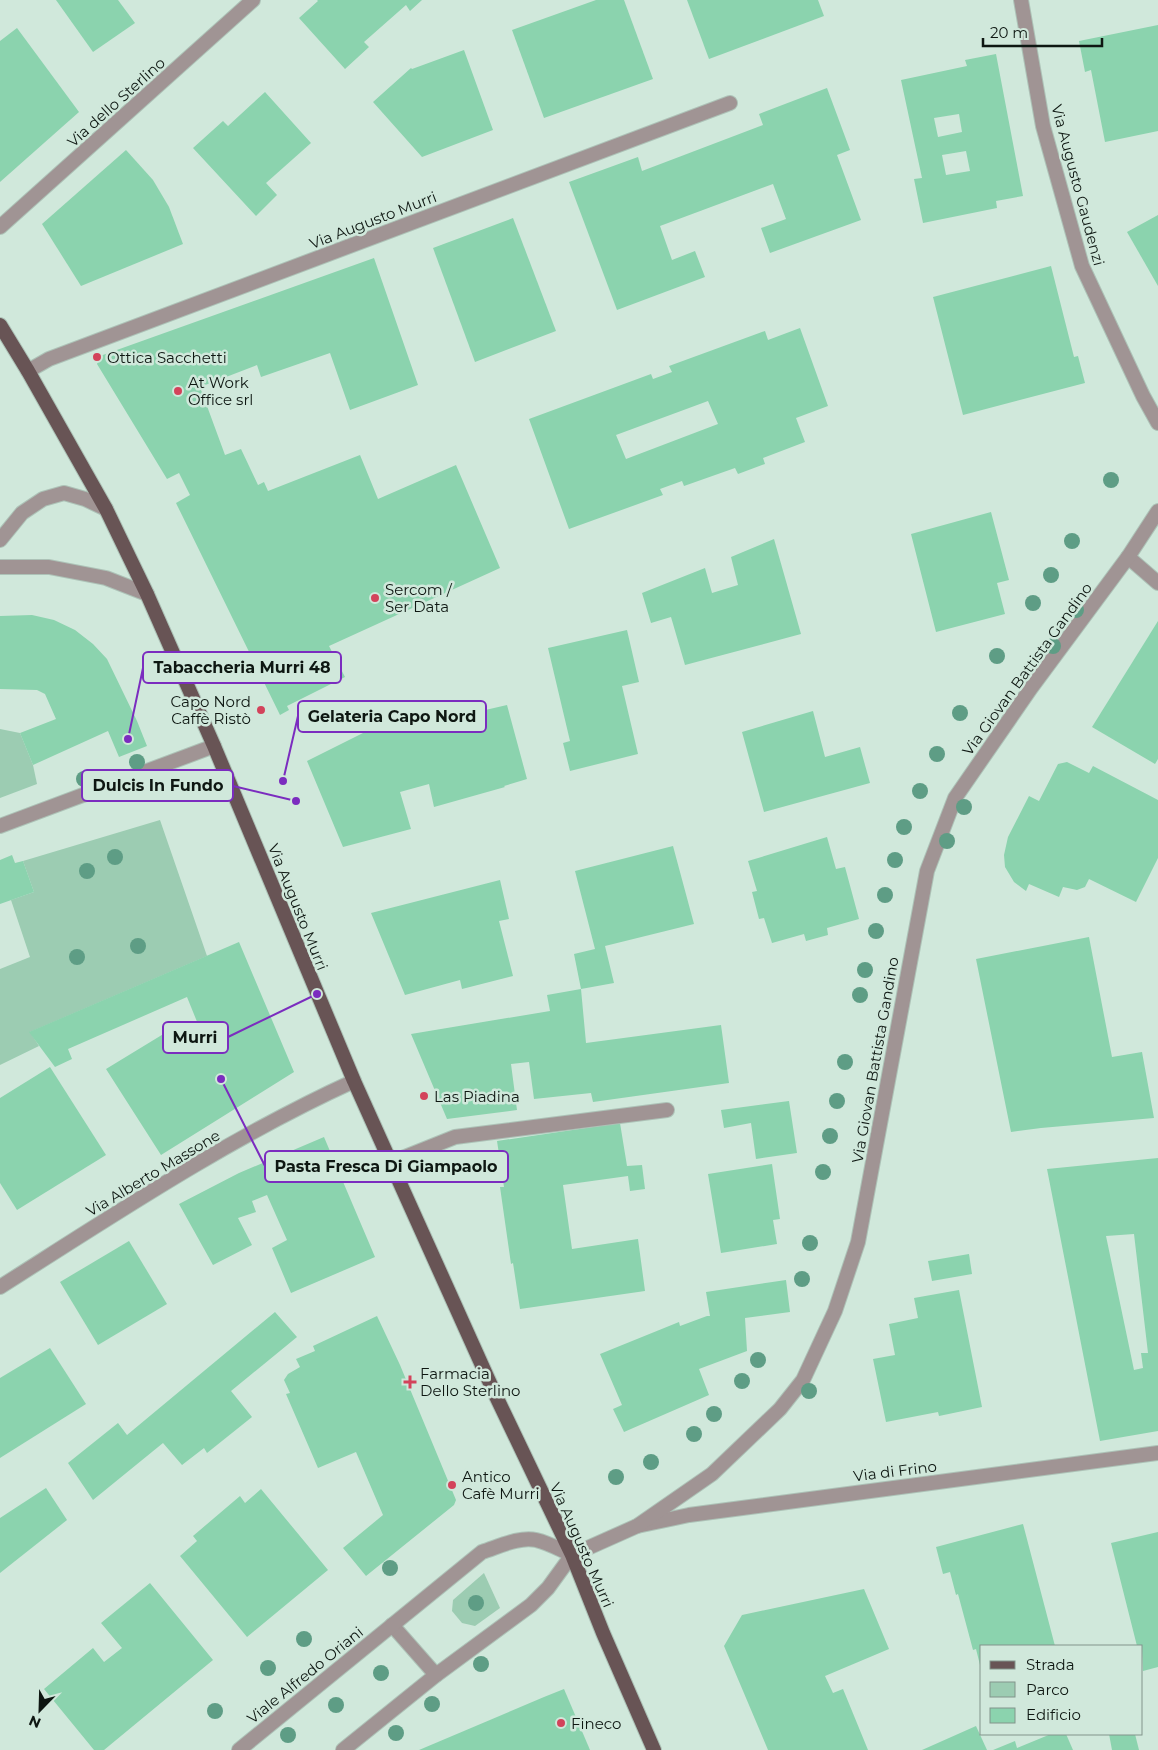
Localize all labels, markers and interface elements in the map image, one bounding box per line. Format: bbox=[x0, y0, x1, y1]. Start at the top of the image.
scale bar bbox=[983, 15, 1102, 47]
text: 20 m bbox=[990, 23, 1028, 42]
street label: Via dello Sterlino bbox=[63, 53, 169, 151]
street label: Via Augusto Gaudenzi bbox=[1047, 102, 1109, 268]
street label: Via Augusto Murri bbox=[307, 187, 439, 253]
place label: Ottica Sacchetti bbox=[107, 348, 227, 367]
marker: Ottica Sacchetti bbox=[91, 351, 103, 363]
place label: At Work Office srl bbox=[188, 373, 253, 409]
marker: At Work Office srl bbox=[172, 385, 184, 397]
street label: Via Giovan Battista Gandino bbox=[958, 579, 1096, 759]
place label: Sercom / Ser Data bbox=[385, 580, 453, 616]
marker: Sercom / Ser Data bbox=[369, 592, 381, 604]
callout: Tabaccheria Murri 48 bbox=[143, 652, 341, 683]
text: Tabaccheria Murri 48 bbox=[153, 658, 331, 677]
place label: Capo Nord Caffè Ristò bbox=[171, 692, 251, 728]
callout: Gelateria Capo Nord bbox=[298, 701, 486, 732]
marker: Capo Nord Caffè Ristò bbox=[255, 704, 267, 716]
text: Gelateria Capo Nord bbox=[308, 707, 476, 726]
callout: Dulcis In Fundo bbox=[82, 770, 233, 801]
text: Dulcis In Fundo bbox=[93, 776, 223, 795]
street label: Via Augusto Murri bbox=[264, 841, 332, 973]
street label: Via Giovan Battista Gandino bbox=[847, 955, 903, 1165]
callout: Murri bbox=[163, 1022, 228, 1053]
text: Murri bbox=[173, 1028, 217, 1047]
place label: Las Piadina bbox=[434, 1087, 520, 1106]
marker: Las Piadina bbox=[418, 1090, 430, 1102]
street label: Via Alberto Massone bbox=[83, 1125, 223, 1221]
callout: Pasta Fresca Di Giampaolo bbox=[265, 1151, 508, 1182]
text: Pasta Fresca Di Giampaolo bbox=[274, 1157, 498, 1176]
place label: Farmacia Dello Sterlino bbox=[420, 1364, 520, 1400]
marker: Farmacia Dello Sterlino bbox=[404, 1376, 416, 1388]
street label: Via di Frino bbox=[852, 1456, 938, 1486]
place label: Antico Cafè Murri bbox=[462, 1467, 540, 1503]
marker: Antico Cafè Murri bbox=[446, 1479, 458, 1491]
street label: Via Augusto Murri bbox=[546, 1480, 618, 1610]
street label: Viale Alfredo Oriani bbox=[243, 1622, 367, 1728]
legend bbox=[980, 1645, 1143, 1735]
text: Strada bbox=[1026, 1655, 1075, 1674]
text: Parco bbox=[1026, 1680, 1069, 1699]
north arrow bbox=[15, 1685, 65, 1735]
text: Edificio bbox=[1026, 1705, 1081, 1724]
text: N bbox=[26, 1711, 44, 1732]
place label: Fineco bbox=[571, 1714, 621, 1733]
marker: Fineco bbox=[555, 1717, 567, 1729]

